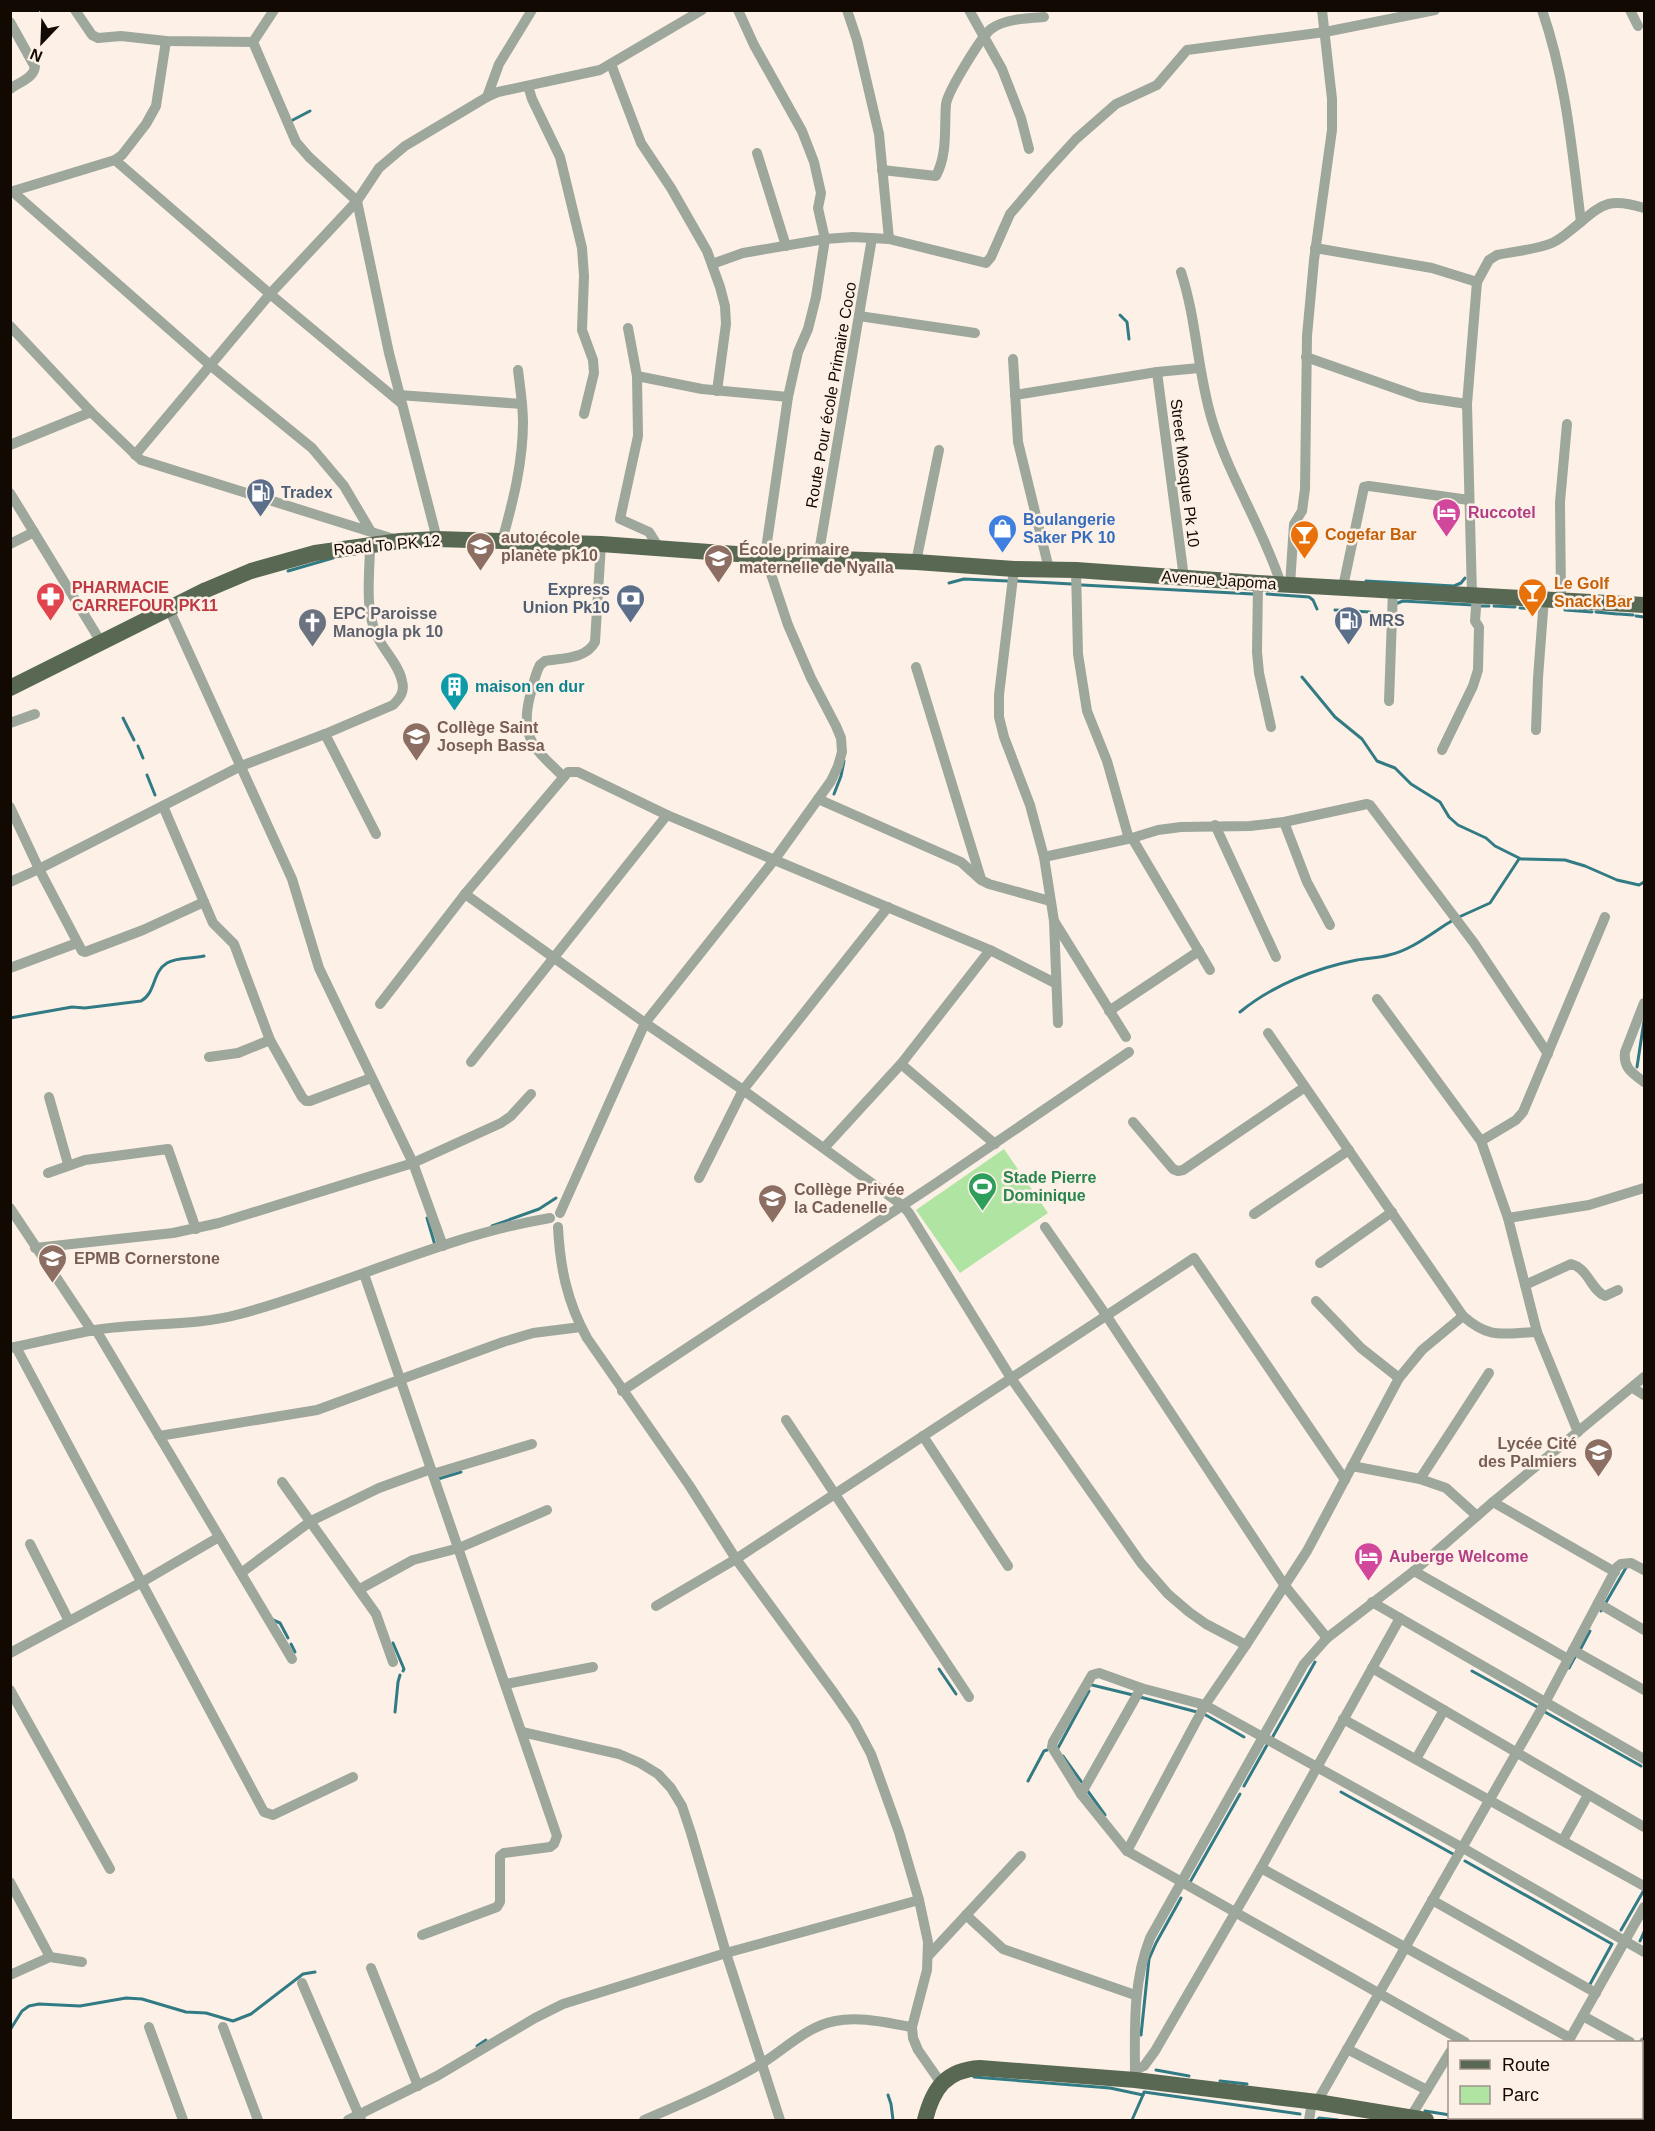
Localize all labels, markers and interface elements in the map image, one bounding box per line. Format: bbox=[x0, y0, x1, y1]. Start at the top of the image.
north arrow bbox=[12, 12, 72, 72]
text: N bbox=[28, 45, 45, 65]
street label: Route Pour école Primaire Coco bbox=[803, 280, 859, 509]
street label: Street Mosque Pk 10 bbox=[1167, 398, 1203, 548]
fuel station icon: Tradex bbox=[244, 476, 276, 518]
place label: Tradex bbox=[281, 484, 333, 501]
hotel icon: Ruccotel bbox=[1431, 496, 1463, 538]
place label: Ruccotel bbox=[1468, 504, 1536, 521]
place label: Boulangerie Saker PK 10 bbox=[1023, 511, 1116, 546]
shop icon: Boulangerie Saker PK 10 bbox=[986, 512, 1018, 554]
bar icon: Cogefar Bar bbox=[1288, 518, 1320, 560]
place label: Cogefar Bar bbox=[1325, 526, 1417, 543]
place label: auto école planète pk10 bbox=[501, 529, 598, 564]
school or university icon: auto école planète pk10 bbox=[464, 530, 496, 572]
street label: Road To PK 12 bbox=[333, 532, 441, 558]
place label: École primaire maternelle de Nyalla bbox=[739, 540, 894, 576]
school or university icon: École primaire maternelle de Nyalla bbox=[702, 542, 734, 584]
street label: Avenue Japoma bbox=[1161, 567, 1277, 593]
place label: Le Golf Snack Bar bbox=[1554, 575, 1632, 610]
bar icon: Le Golf Snack Bar bbox=[1517, 576, 1549, 618]
place label: PHARMACIE CARREFOUR PK11 bbox=[72, 579, 218, 614]
pharmacy icon: PHARMACIE CARREFOUR PK11 bbox=[35, 580, 67, 622]
place label: Express Union Pk10 bbox=[523, 581, 610, 616]
bank icon: Express Union Pk10 bbox=[615, 582, 647, 624]
fuel station icon: MRS bbox=[1332, 604, 1364, 646]
place label: EPC Paroisse Manogla pk 10 bbox=[333, 605, 443, 640]
church icon: EPC Paroisse Manogla pk 10 bbox=[296, 606, 328, 648]
place label: MRS bbox=[1369, 612, 1405, 629]
building icon: maison en dur bbox=[438, 670, 470, 712]
place label: maison en dur bbox=[475, 678, 584, 695]
place label: Collège Saint Joseph Bassa bbox=[437, 719, 545, 754]
school or university icon: Collège Saint Joseph Bassa bbox=[400, 720, 432, 762]
place label: Stade Pierre Dominique bbox=[1003, 1169, 1096, 1204]
sports icon: Stade Pierre Dominique bbox=[966, 1170, 998, 1212]
place label: Collège Privée la Cadenelle bbox=[794, 1181, 904, 1216]
school or university icon: Collège Privée la Cadenelle bbox=[757, 1182, 789, 1224]
school or university icon: EPMB Cornerstone bbox=[37, 1242, 69, 1284]
place label: EPMB Cornerstone bbox=[74, 1250, 220, 1267]
place label: Lycée Cité des Palmiers bbox=[1478, 1435, 1577, 1470]
school or university icon: Lycée Cité des Palmiers bbox=[1582, 1436, 1614, 1478]
hotel icon: Auberge Welcome bbox=[1352, 1540, 1384, 1582]
place label: Auberge Welcome bbox=[1389, 1548, 1528, 1565]
legend bbox=[1448, 2041, 1643, 2119]
text: Route bbox=[1502, 2055, 1550, 2075]
text: Parc bbox=[1502, 2085, 1539, 2105]

